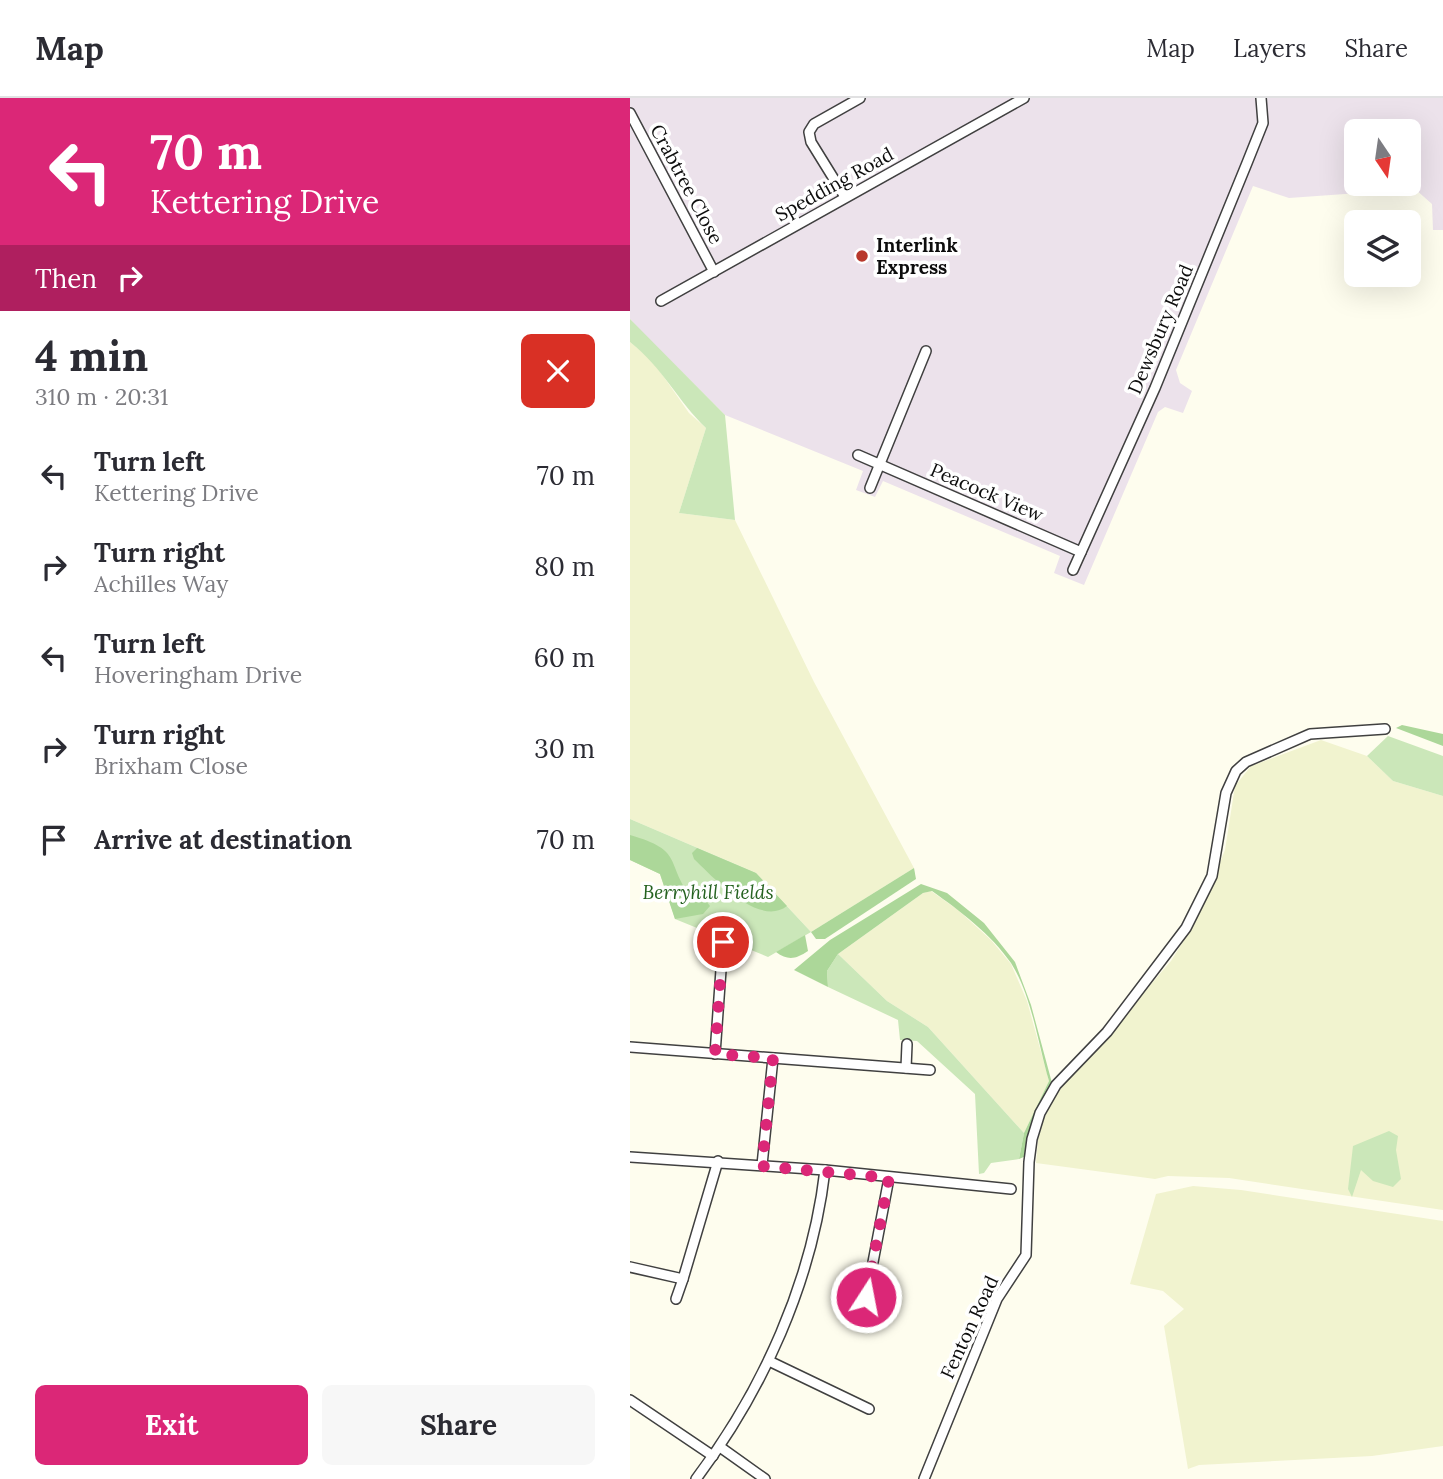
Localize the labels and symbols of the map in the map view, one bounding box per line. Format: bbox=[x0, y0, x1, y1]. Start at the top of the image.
north arrow bbox=[1344, 119, 1421, 196]
street label: Crabtree Close bbox=[645, 120, 729, 248]
street label: Spedding Road bbox=[771, 142, 897, 226]
place label: Interlink Express bbox=[876, 233, 958, 279]
marker: Interlink Express bbox=[854, 248, 870, 264]
street label: Dewsbury Road bbox=[1122, 261, 1198, 397]
street label: Peacock View bbox=[927, 457, 1048, 527]
park label: Berryhill Fields bbox=[642, 880, 774, 904]
pin bbox=[693, 912, 753, 972]
position arrow bbox=[829, 1260, 903, 1334]
street label: Fenton Road bbox=[935, 1272, 1003, 1382]

